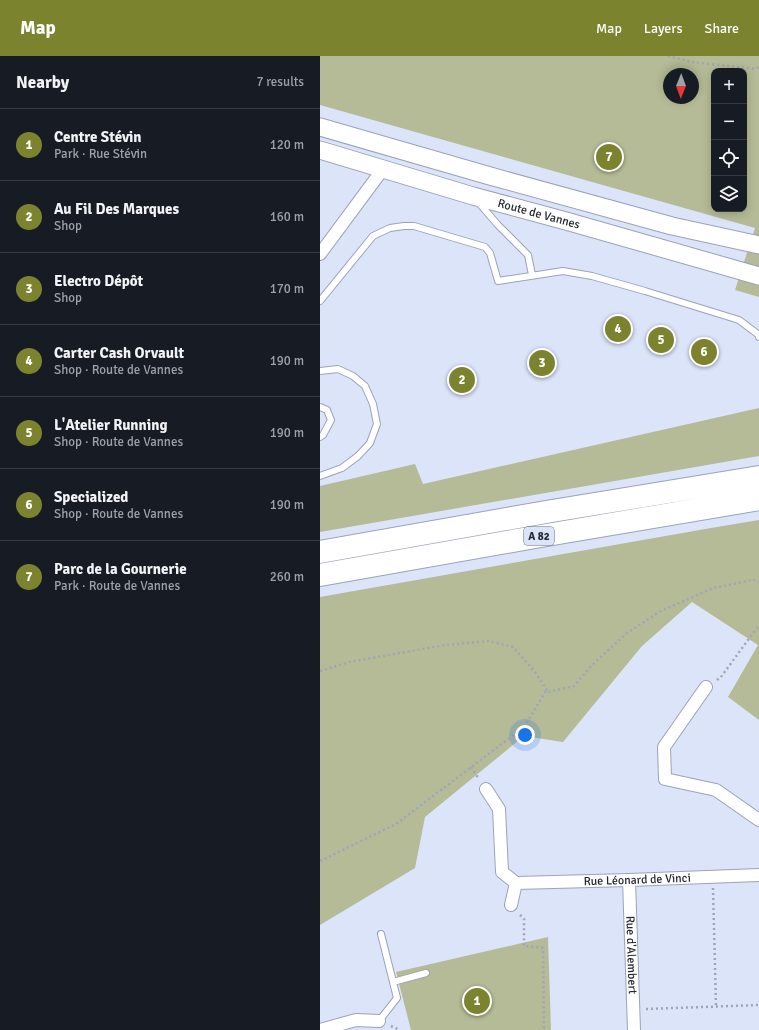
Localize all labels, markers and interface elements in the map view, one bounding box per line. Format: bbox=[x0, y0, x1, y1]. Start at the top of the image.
text: Map bbox=[20, 16, 56, 40]
text: Map bbox=[596, 20, 622, 37]
text: Layers bbox=[644, 20, 683, 37]
text: Share bbox=[705, 20, 739, 37]
north arrow bbox=[663, 68, 699, 104]
map controls bbox=[711, 68, 747, 212]
button: + bbox=[711, 68, 747, 104]
text: Nearby bbox=[16, 72, 69, 93]
text: 7 results bbox=[256, 74, 304, 90]
button: − bbox=[711, 104, 747, 140]
text: Centre Stévin bbox=[54, 128, 142, 146]
text: 1 bbox=[25, 137, 33, 153]
text: 120 m bbox=[270, 137, 304, 153]
button: locate bbox=[711, 140, 747, 176]
pin: 7 bbox=[596, 142, 622, 172]
text: Park · Rue Stévin bbox=[54, 146, 147, 162]
button: layers bbox=[711, 176, 747, 212]
street label: Route de Vannes bbox=[496, 195, 582, 232]
text: Au Fil Des Marques bbox=[54, 200, 179, 218]
text: 2 bbox=[25, 209, 33, 225]
text: 160 m bbox=[270, 209, 304, 225]
text: Shop bbox=[54, 218, 82, 234]
text: Electro Dépôt bbox=[54, 272, 143, 290]
text: 3 bbox=[25, 281, 33, 297]
text: 170 m bbox=[270, 281, 304, 297]
text: Shop bbox=[54, 290, 82, 306]
pin: 4 bbox=[605, 314, 631, 344]
pin: 5 bbox=[648, 325, 674, 355]
pin: 6 bbox=[691, 337, 717, 367]
text: Carter Cash Orvault bbox=[54, 344, 184, 362]
pin: 3 bbox=[529, 348, 555, 378]
text: 4 bbox=[25, 353, 33, 369]
text: 190 m bbox=[270, 353, 304, 369]
text: Shop · Route de Vannes bbox=[54, 362, 183, 378]
pin: 2 bbox=[449, 365, 475, 395]
text: L'Atelier Running bbox=[54, 416, 168, 434]
text: 5 bbox=[25, 425, 33, 441]
text: 190 m bbox=[270, 425, 304, 441]
text: Shop · Route de Vannes bbox=[54, 434, 183, 450]
text: Specialized bbox=[54, 488, 128, 506]
text: 6 bbox=[25, 497, 33, 513]
text: 190 m bbox=[270, 497, 304, 513]
text: Shop · Route de Vannes bbox=[54, 506, 183, 522]
road number: A 82 bbox=[524, 527, 554, 545]
text: Parc de la Gournerie bbox=[54, 560, 187, 578]
text: 7 bbox=[25, 569, 33, 585]
text: 260 m bbox=[270, 569, 304, 585]
text: Park · Route de Vannes bbox=[54, 578, 180, 594]
your location bbox=[515, 725, 535, 745]
street label: Rue Léonard de Vinci bbox=[583, 870, 691, 889]
street label: Rue d'Alembert bbox=[623, 916, 640, 994]
pin: 1 bbox=[464, 986, 490, 1016]

